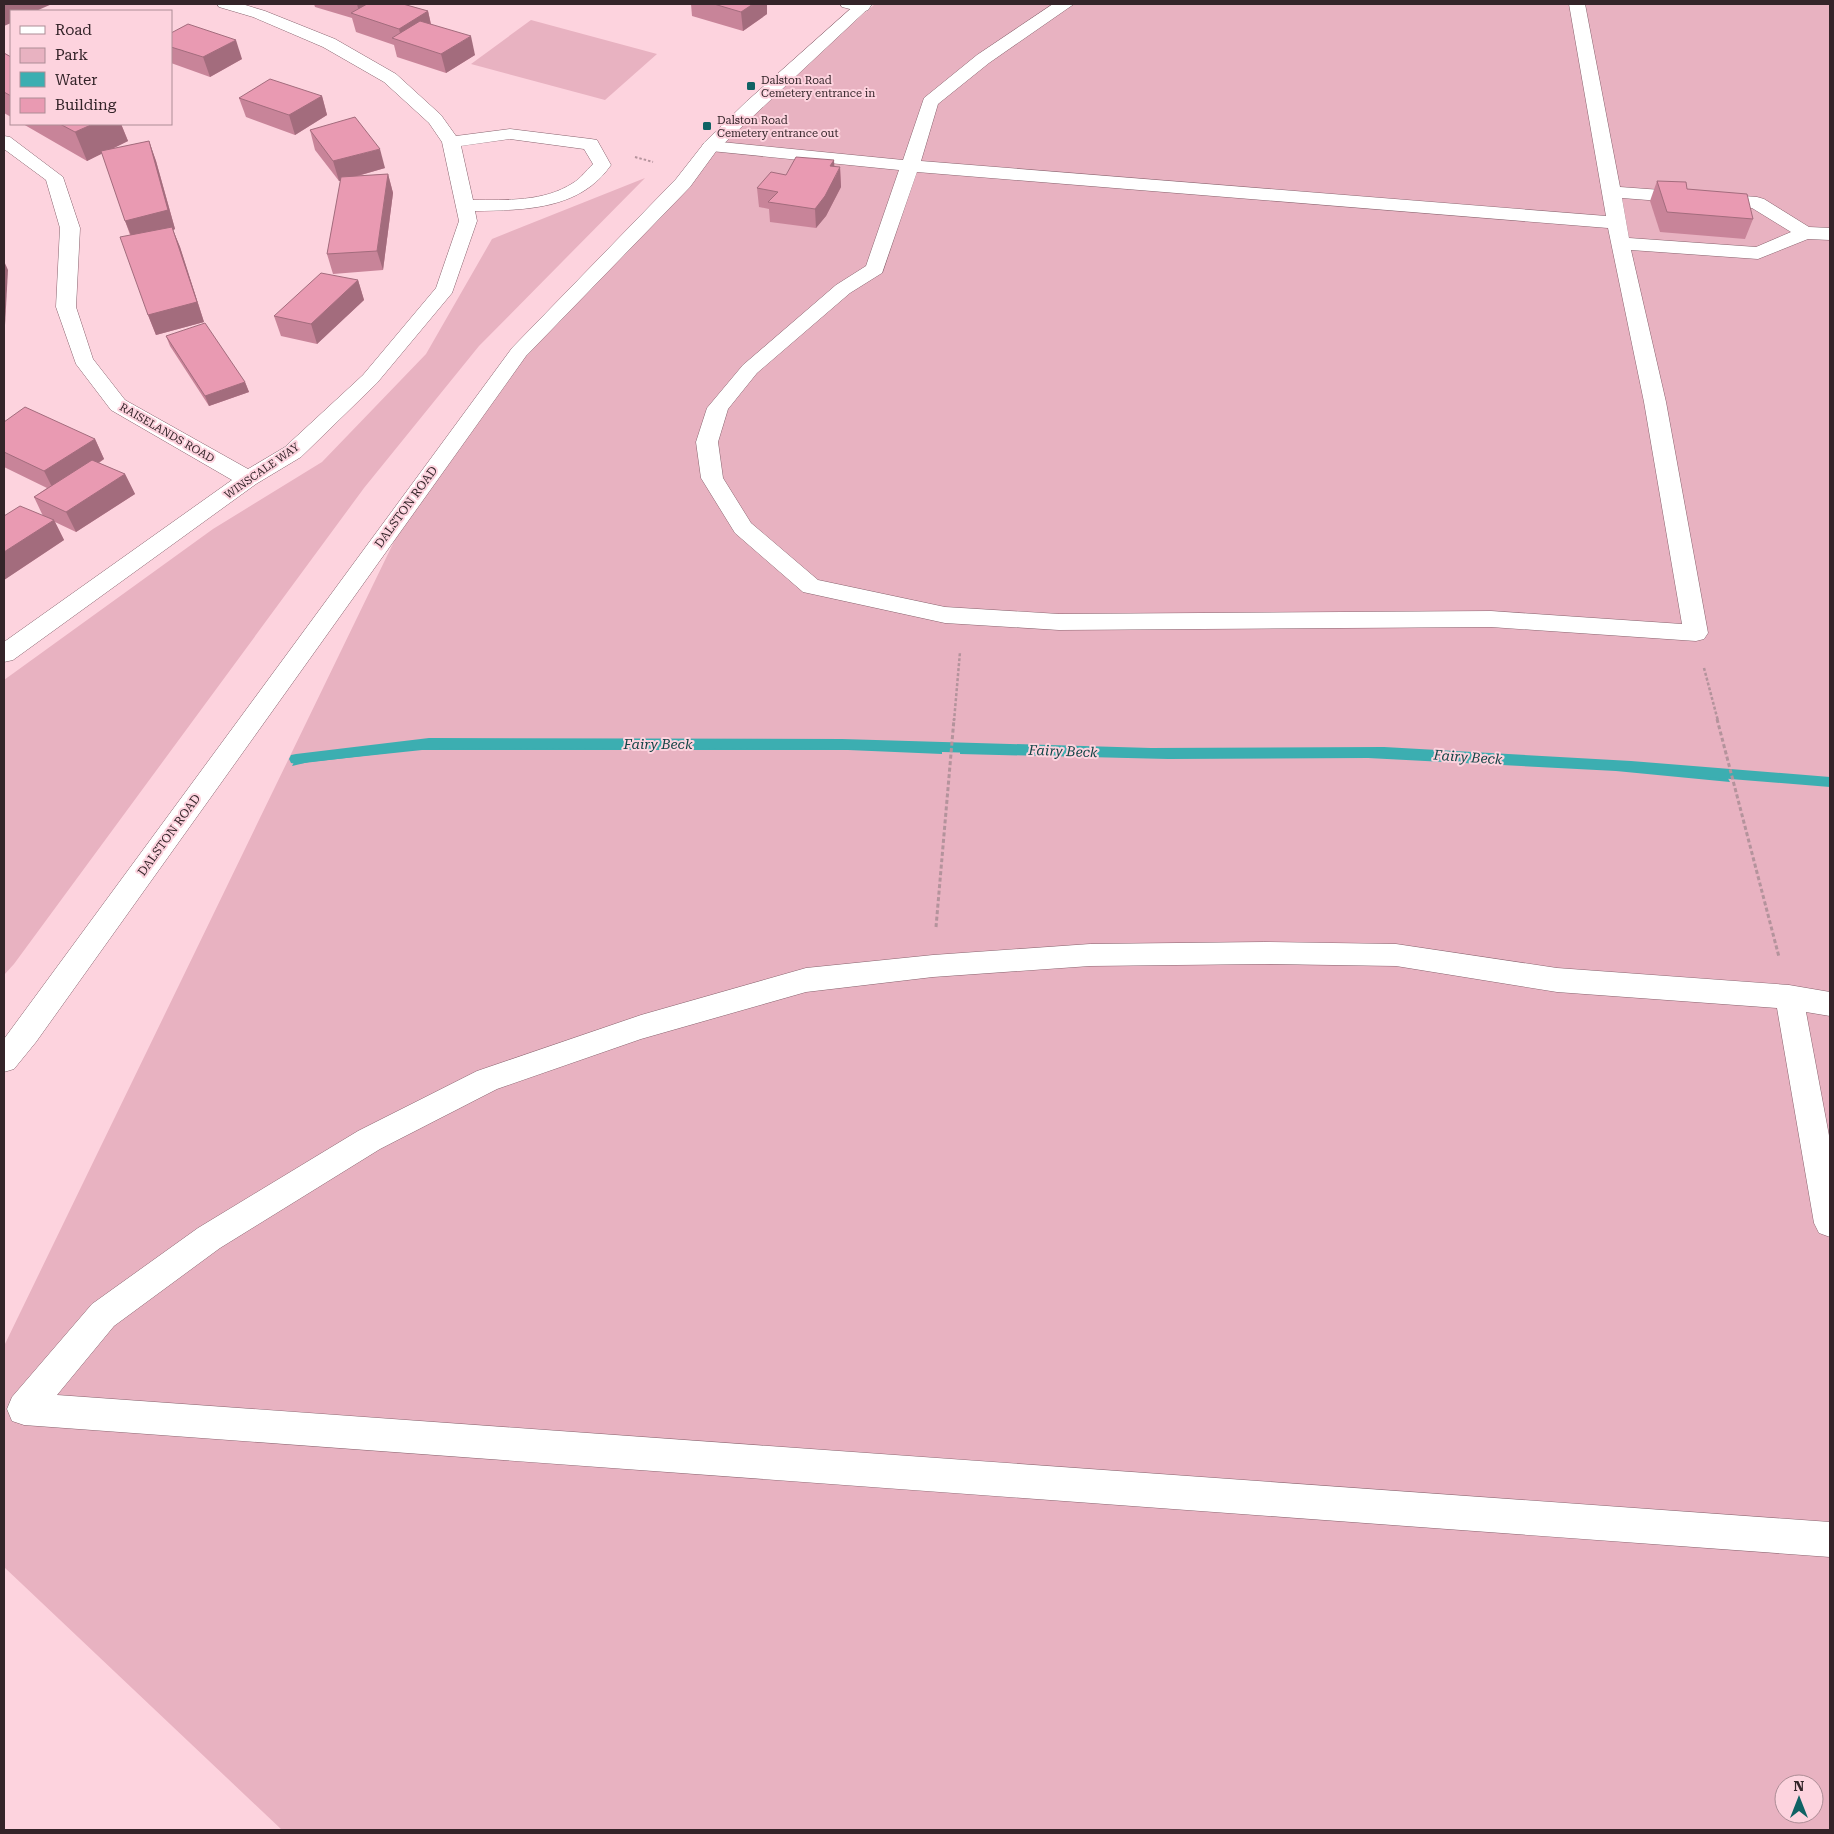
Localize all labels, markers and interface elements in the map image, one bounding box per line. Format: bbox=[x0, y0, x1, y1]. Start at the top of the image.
legend bbox=[10, 10, 172, 125]
text: Road bbox=[55, 21, 92, 39]
text: Park bbox=[55, 46, 89, 64]
text: Water bbox=[55, 71, 97, 89]
place label: Dalston Road Cemetery entrance in bbox=[761, 74, 875, 100]
marker: Dalston Road Cemetery entrance in bbox=[745, 80, 757, 92]
text: Building bbox=[55, 96, 117, 114]
place label: Dalston Road Cemetery entrance out bbox=[717, 114, 839, 140]
marker: Dalston Road Cemetery entrance out bbox=[701, 120, 713, 132]
street label: RAISELANDS ROAD bbox=[117, 401, 217, 465]
street label: WINSCALE WAY bbox=[222, 440, 302, 502]
street label: DALSTON ROAD bbox=[372, 464, 440, 550]
water label: Fairy Beck bbox=[622, 736, 693, 752]
water label: Fairy Beck bbox=[1027, 742, 1098, 760]
water label: Fairy Beck bbox=[1432, 747, 1503, 767]
street label: DALSTON ROAD bbox=[135, 792, 203, 878]
north arrow bbox=[1774, 1774, 1824, 1824]
text: N bbox=[1794, 1778, 1805, 1794]

